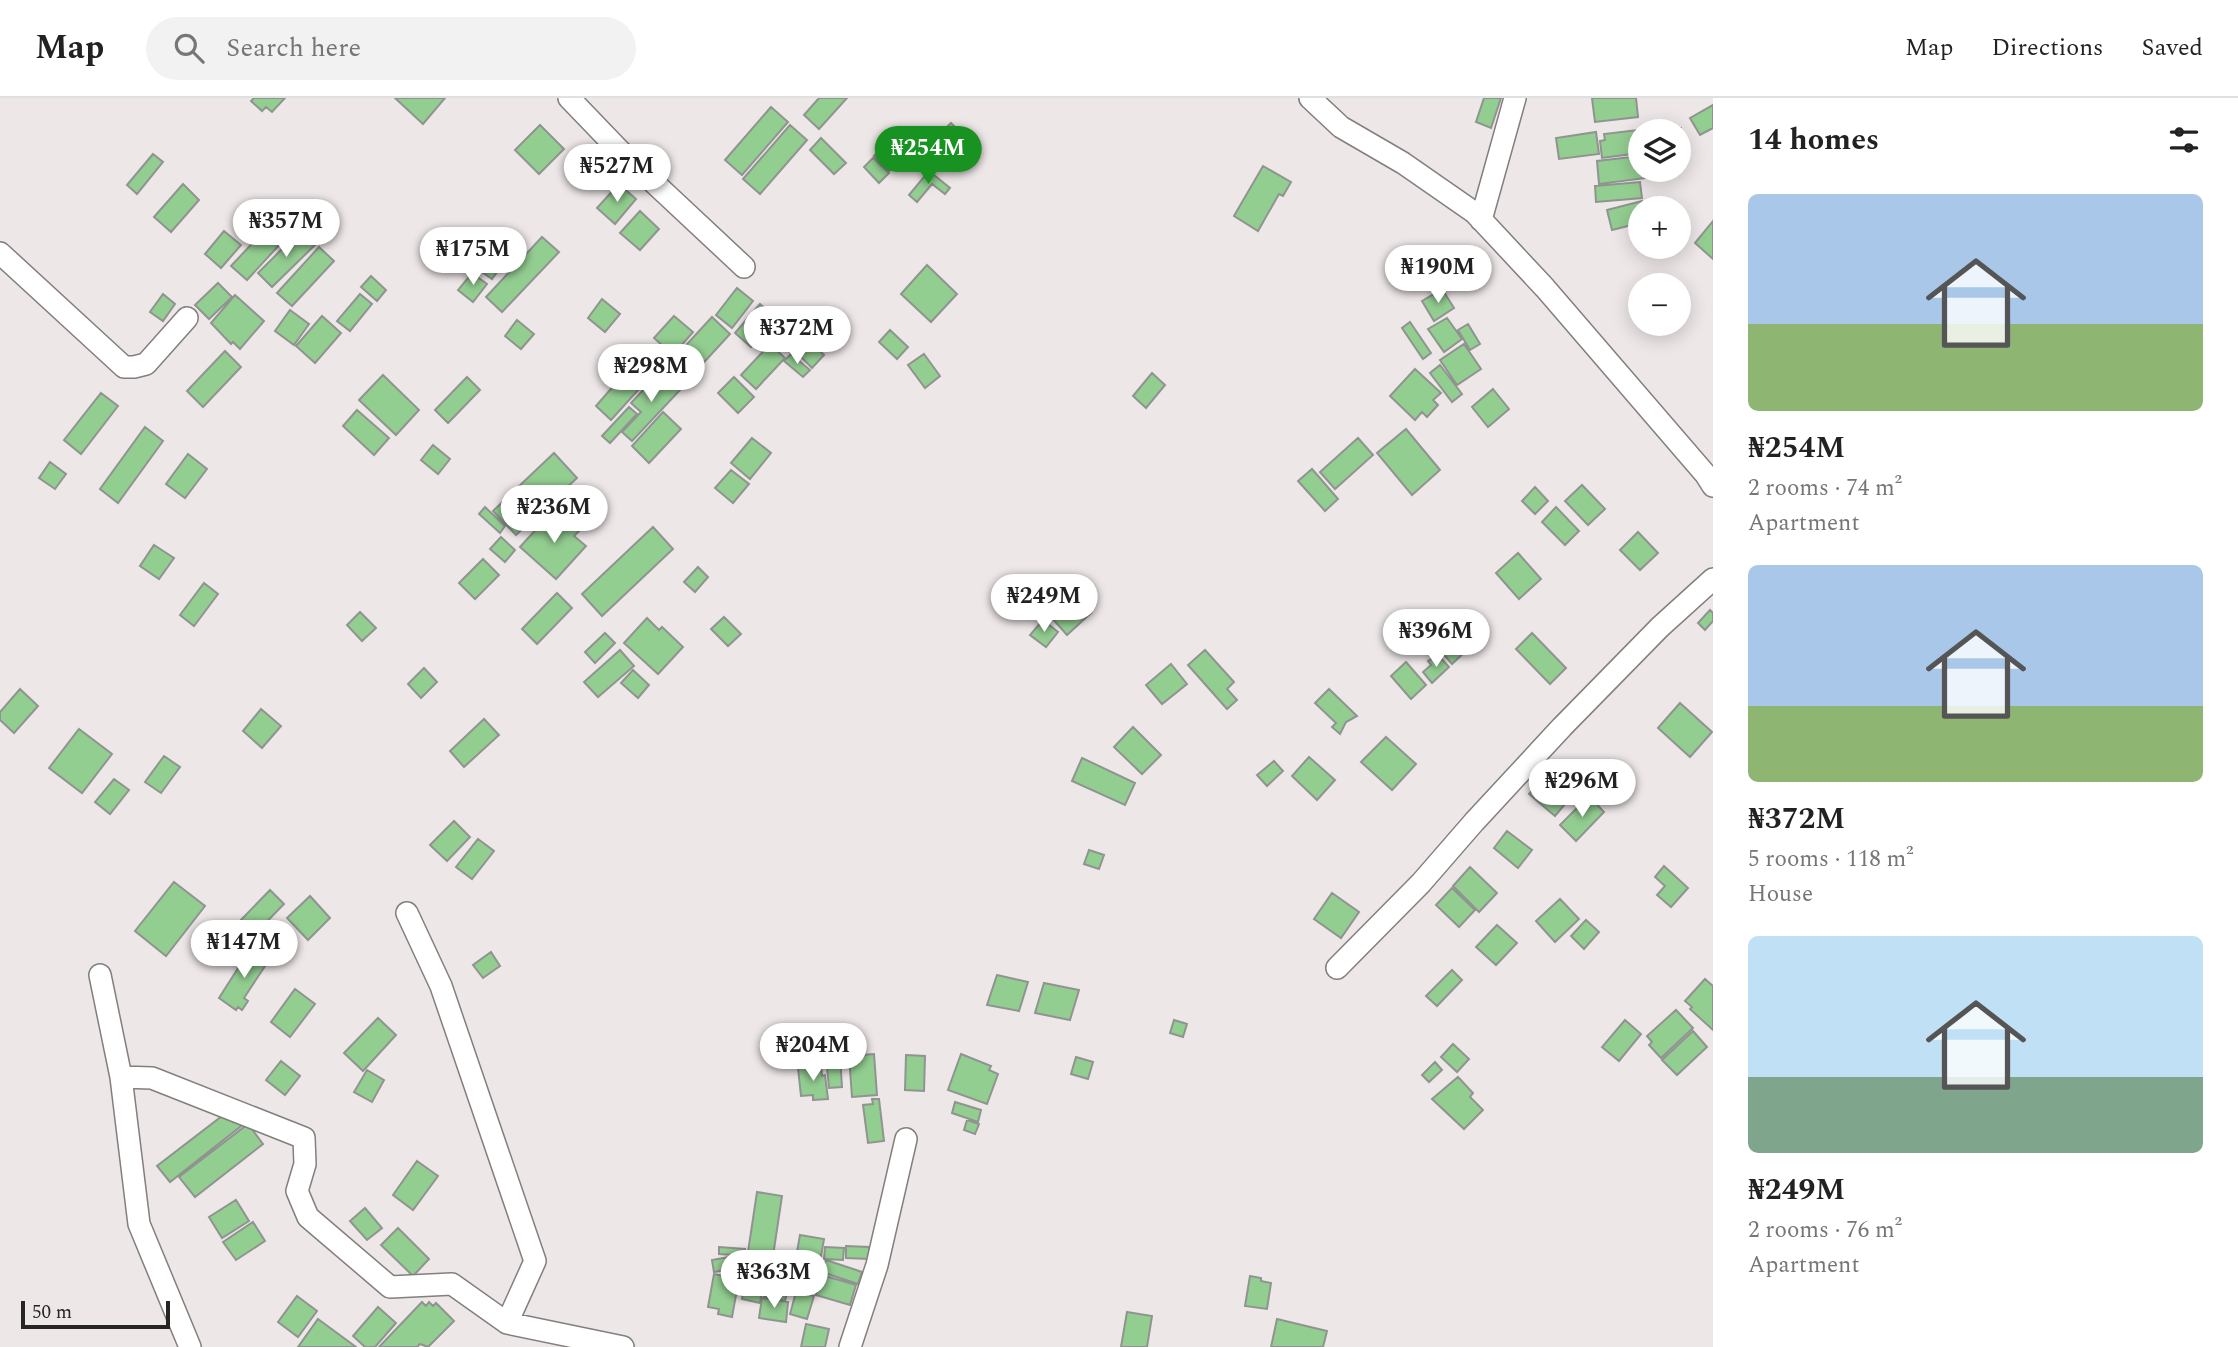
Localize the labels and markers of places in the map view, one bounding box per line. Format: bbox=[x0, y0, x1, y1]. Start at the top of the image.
pin: ₦254M bbox=[879, 126, 977, 186]
pin: ₦527M bbox=[568, 144, 666, 204]
pin: ₦357M bbox=[237, 200, 335, 259]
pin: ₦175M bbox=[424, 228, 522, 287]
pin: ₦190M bbox=[1389, 246, 1487, 305]
pin: ₦372M bbox=[748, 306, 846, 366]
pin: ₦298M bbox=[602, 344, 700, 404]
pin: ₦236M bbox=[505, 486, 603, 545]
pin: ₦249M bbox=[995, 574, 1093, 634]
pin: ₦396M bbox=[1387, 610, 1485, 669]
pin: ₦296M bbox=[1533, 760, 1631, 819]
pin: ₦147M bbox=[195, 920, 293, 980]
pin: ₦204M bbox=[764, 1024, 862, 1083]
pin: ₦363M bbox=[725, 1250, 823, 1310]

